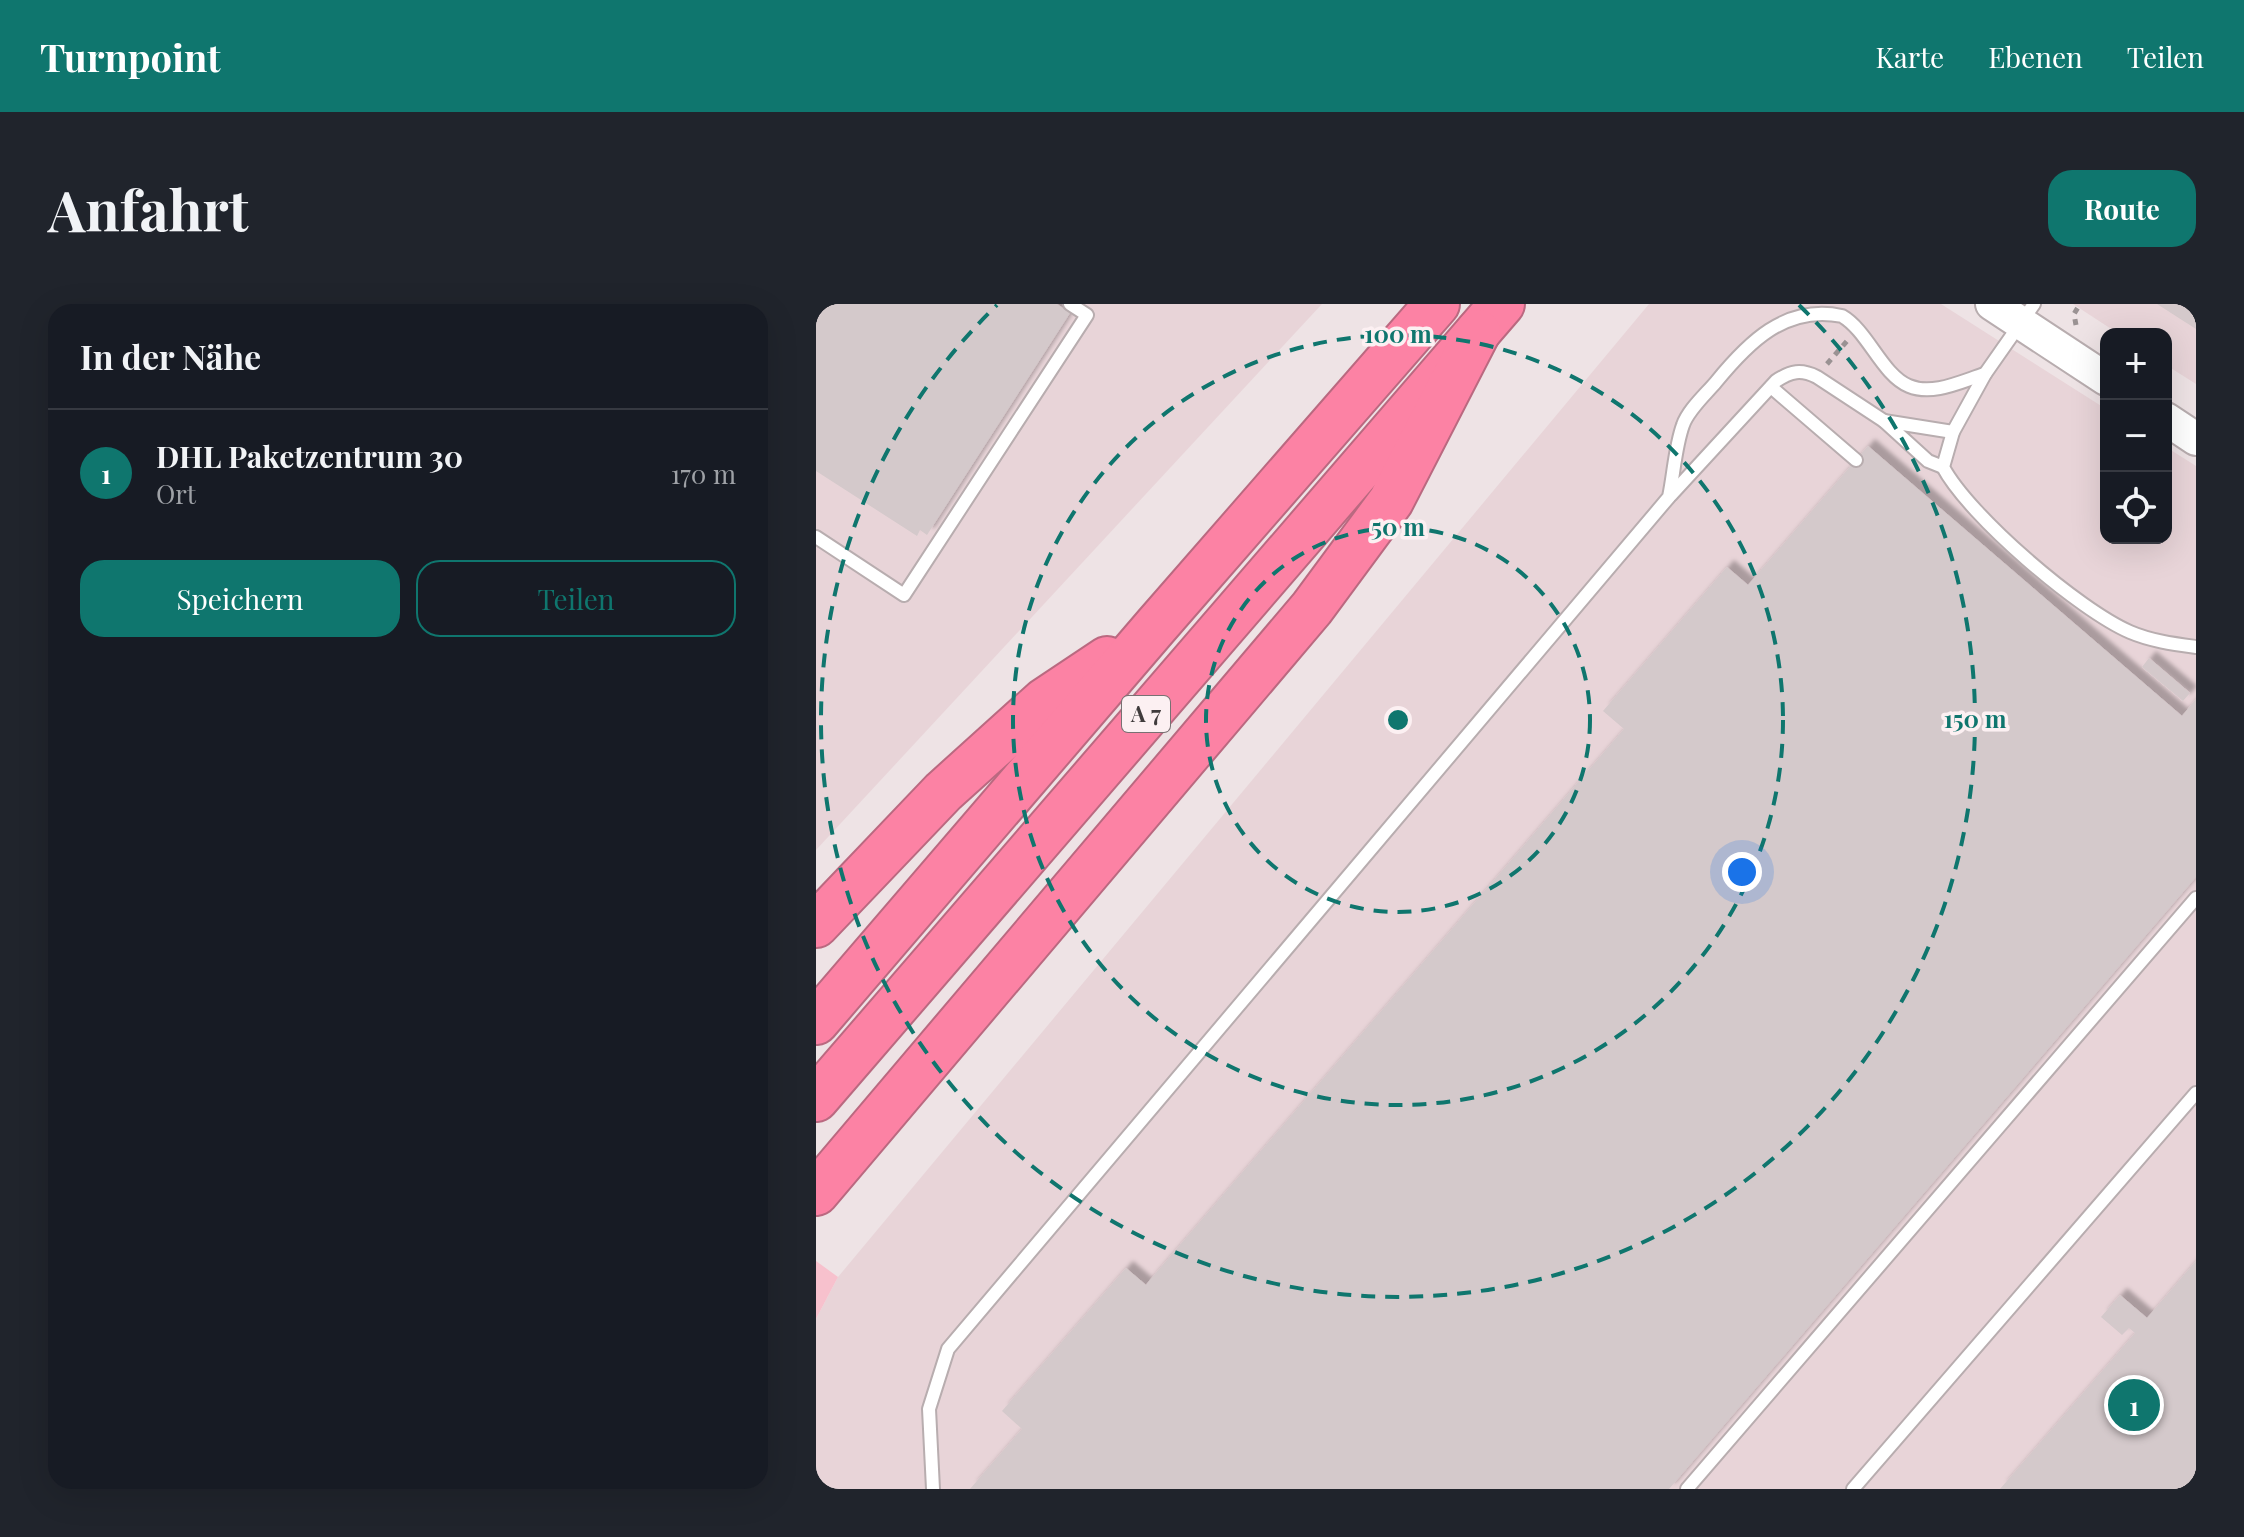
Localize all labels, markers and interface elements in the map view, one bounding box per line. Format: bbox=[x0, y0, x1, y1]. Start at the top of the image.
text: Turnpoint bbox=[40, 31, 221, 82]
text: Karte bbox=[1875, 38, 1944, 75]
text: Ebenen bbox=[1988, 38, 2083, 75]
text: Teilen bbox=[2127, 38, 2204, 75]
button: Route bbox=[2048, 170, 2196, 247]
text: Anfahrt bbox=[48, 171, 248, 246]
text: 100 m bbox=[1364, 317, 1432, 349]
map controls bbox=[2100, 328, 2172, 544]
button: + bbox=[2100, 328, 2172, 400]
text: In der Nähe bbox=[80, 333, 261, 379]
button: − bbox=[2100, 400, 2172, 472]
text: DHL Paketzentrum 30 bbox=[156, 436, 463, 476]
text: 1 bbox=[101, 456, 111, 491]
text: 170 m bbox=[671, 456, 736, 491]
button: locate bbox=[2100, 472, 2172, 544]
text: Ort bbox=[156, 476, 196, 511]
text: 50 m bbox=[1371, 510, 1425, 542]
button: Speichern bbox=[80, 560, 400, 637]
button: Teilen bbox=[416, 560, 736, 637]
road number: A 7 bbox=[1122, 696, 1170, 732]
text: 150 m bbox=[1944, 702, 2007, 734]
centre of rings bbox=[1384, 706, 1412, 734]
your location bbox=[1722, 852, 1762, 892]
pin: 1 bbox=[2108, 1375, 2160, 1435]

